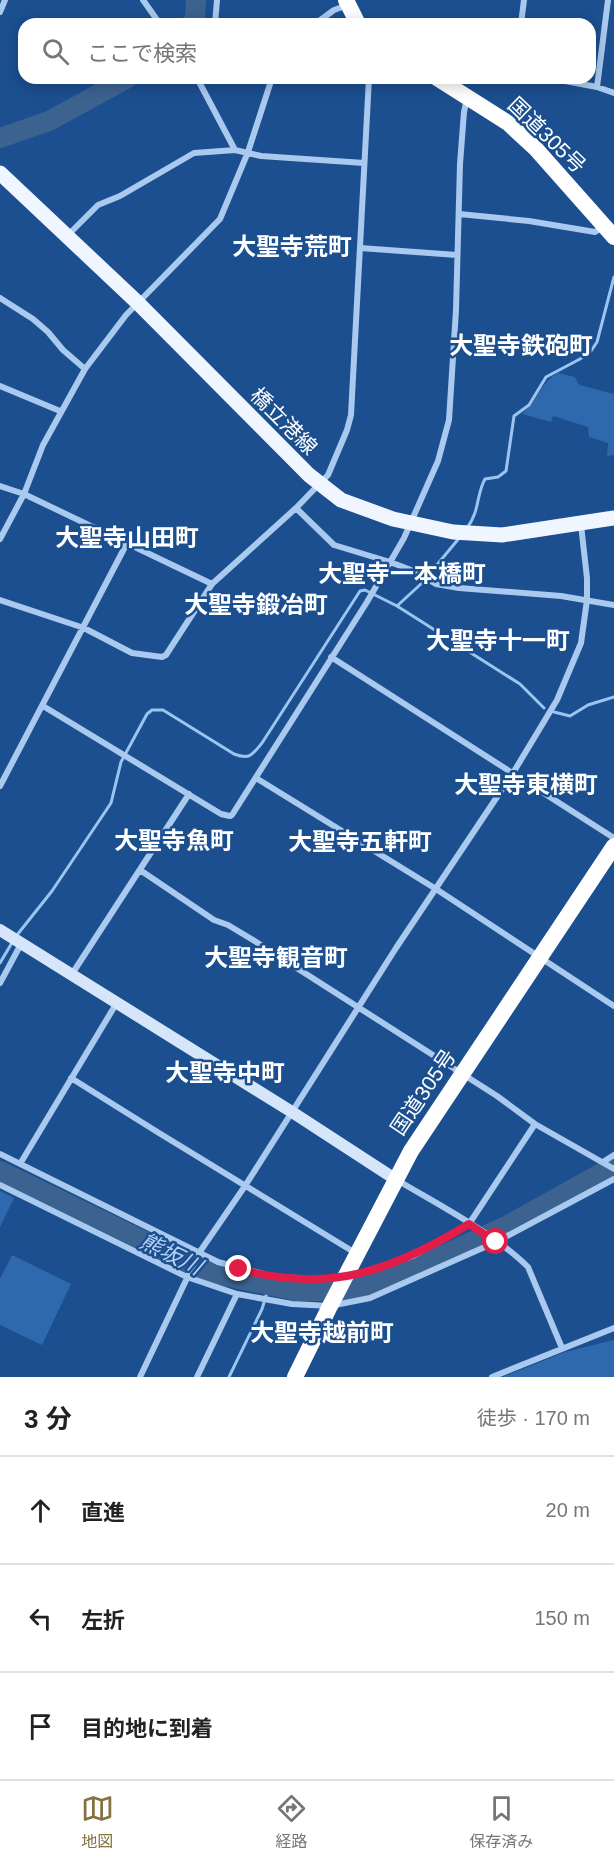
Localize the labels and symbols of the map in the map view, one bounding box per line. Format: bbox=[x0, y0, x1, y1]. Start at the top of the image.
street label: 国道305号 bbox=[504, 93, 590, 177]
district label: 大聖寺荒町 bbox=[232, 233, 352, 260]
district label: 大聖寺鉄砲町 bbox=[449, 332, 593, 359]
street label: 橋立港線 bbox=[246, 383, 322, 459]
district label: 大聖寺山田町 bbox=[55, 524, 199, 551]
district label: 大聖寺一本橋町 bbox=[318, 560, 486, 587]
district label: 大聖寺鍛冶町 bbox=[184, 591, 328, 618]
district label: 大聖寺十一町 bbox=[426, 627, 570, 654]
district label: 大聖寺東横町 bbox=[454, 771, 598, 798]
district label: 大聖寺魚町 bbox=[114, 827, 234, 854]
district label: 大聖寺五軒町 bbox=[288, 828, 432, 855]
district label: 大聖寺観音町 bbox=[204, 944, 348, 971]
street label: 国道305号 bbox=[386, 1045, 460, 1139]
district label: 大聖寺中町 bbox=[165, 1059, 285, 1086]
water label: 熊坂川 bbox=[136, 1228, 208, 1281]
route start bbox=[482, 1228, 508, 1254]
route end bbox=[225, 1255, 251, 1281]
district label: 大聖寺越前町 bbox=[250, 1319, 394, 1346]

